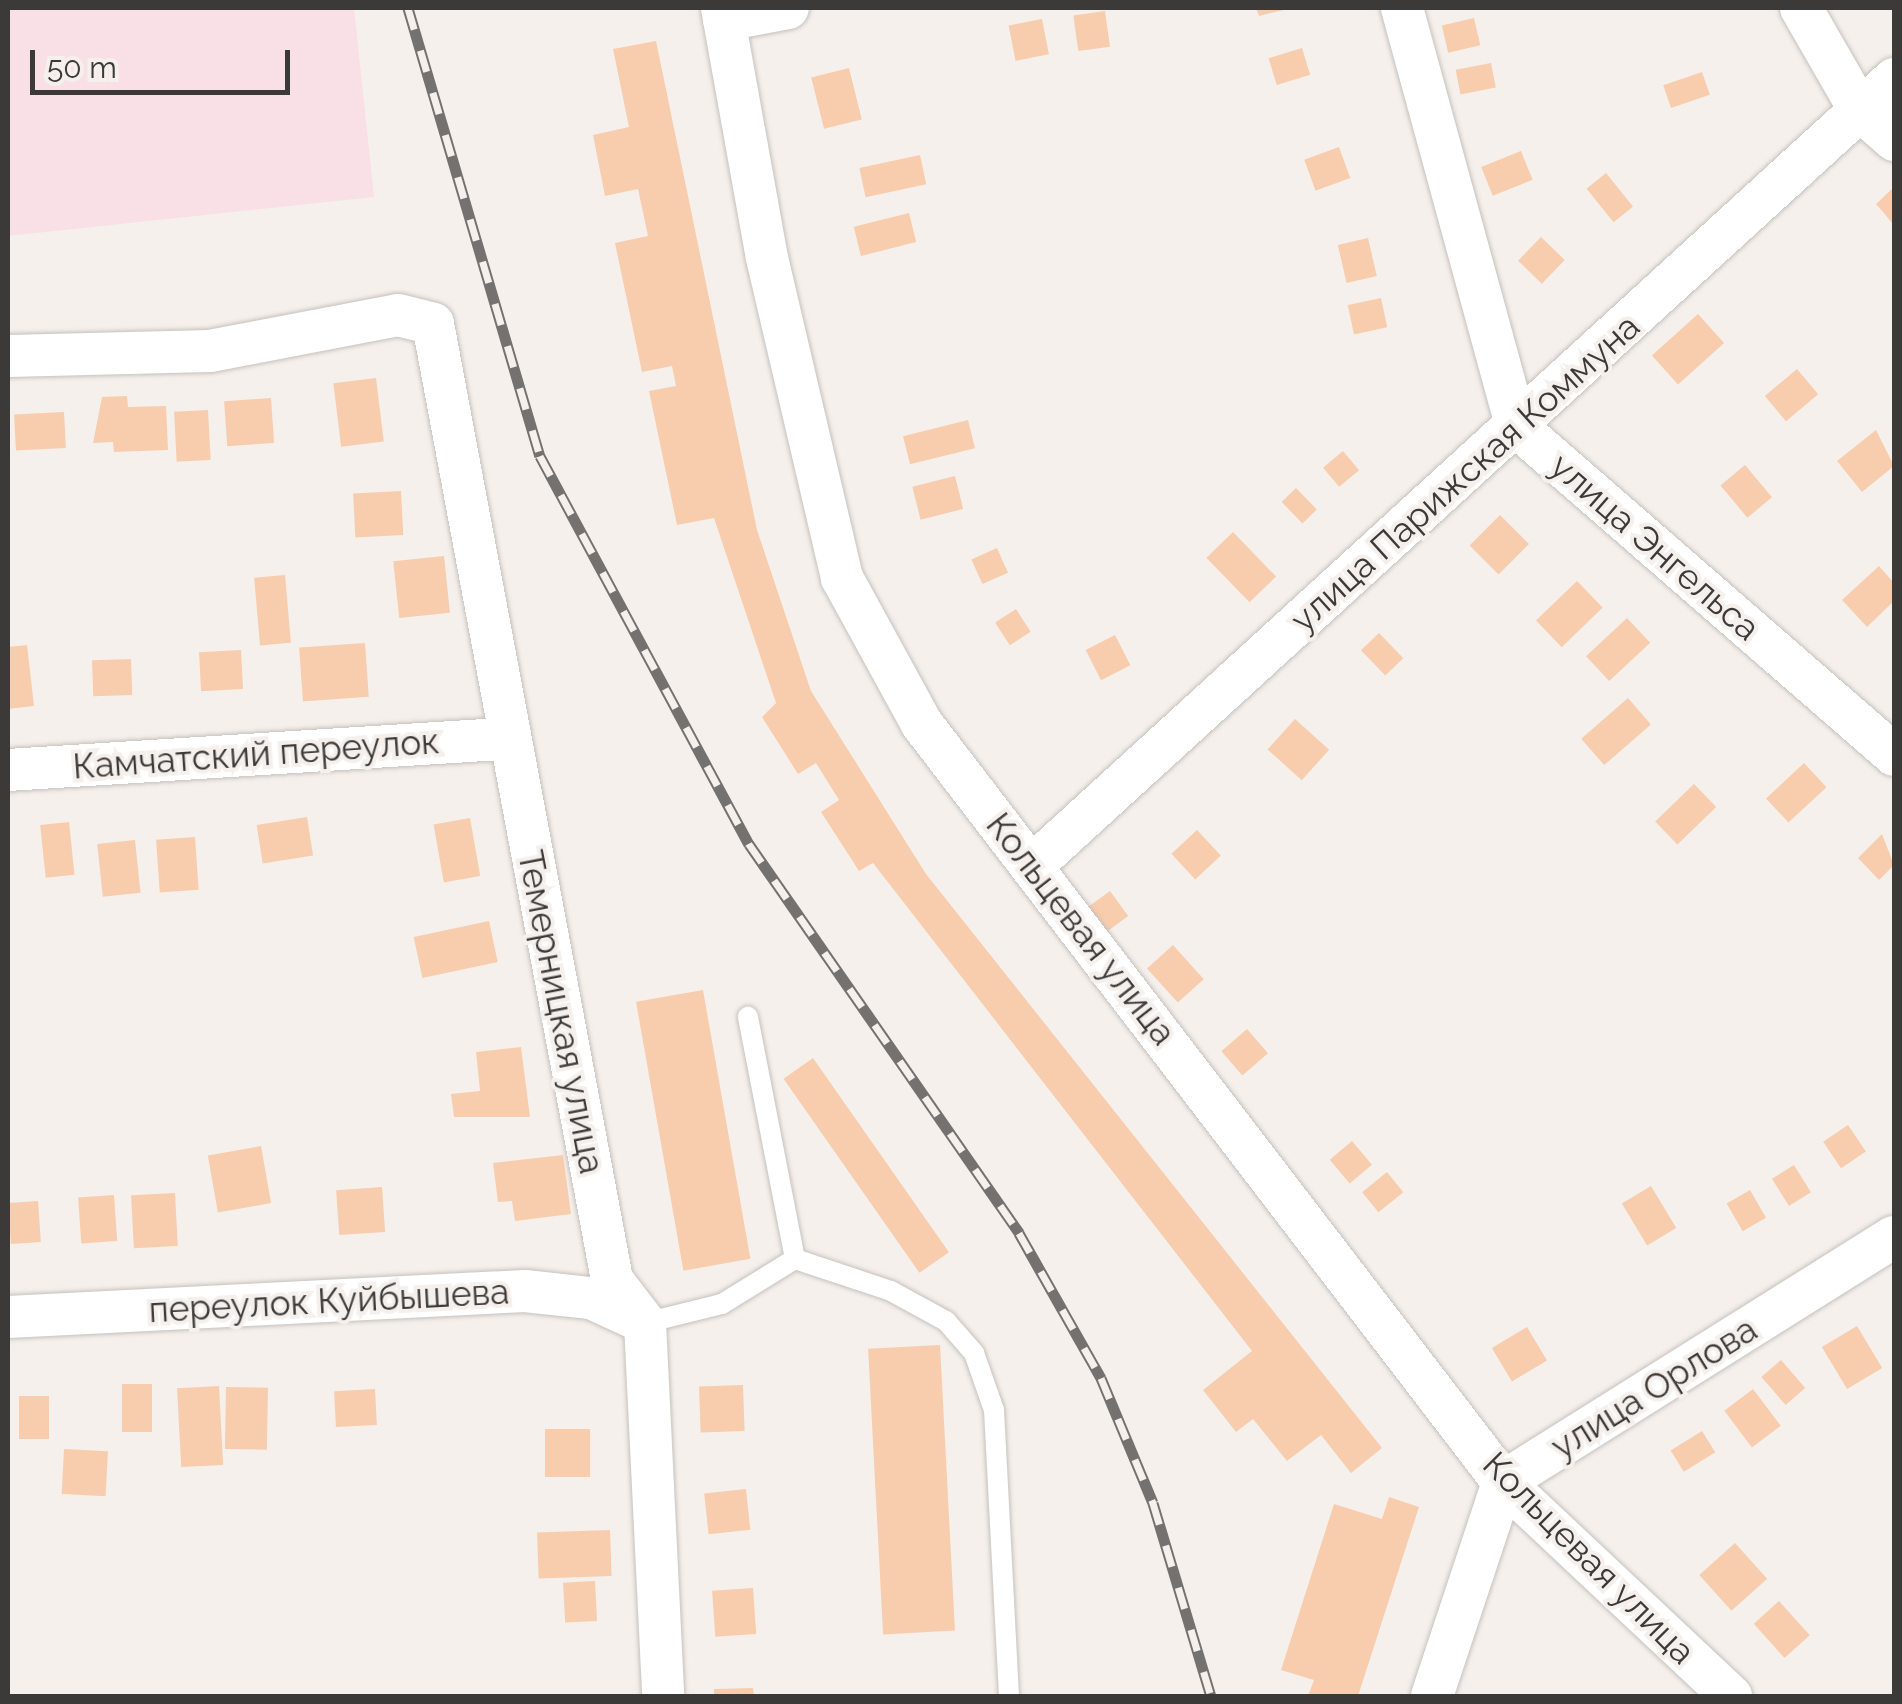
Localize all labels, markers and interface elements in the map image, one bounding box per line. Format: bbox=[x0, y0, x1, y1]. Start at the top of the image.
scale bar bbox=[35, 30, 295, 92]
text: 50 m bbox=[47, 50, 117, 85]
street label: улица Парижская Коммуна bbox=[1282, 305, 1648, 641]
street label: улица Энгельса bbox=[1542, 445, 1768, 649]
street label: Камчатский переулок bbox=[71, 720, 441, 788]
street label: Кольцевая улица bbox=[977, 804, 1185, 1054]
street label: Темерницкая улица bbox=[509, 846, 613, 1178]
street label: переулок Куйбышева bbox=[148, 1271, 510, 1331]
street label: улица Орлова bbox=[1544, 1308, 1764, 1468]
street label: Кольцевая улица bbox=[1474, 1443, 1704, 1673]

